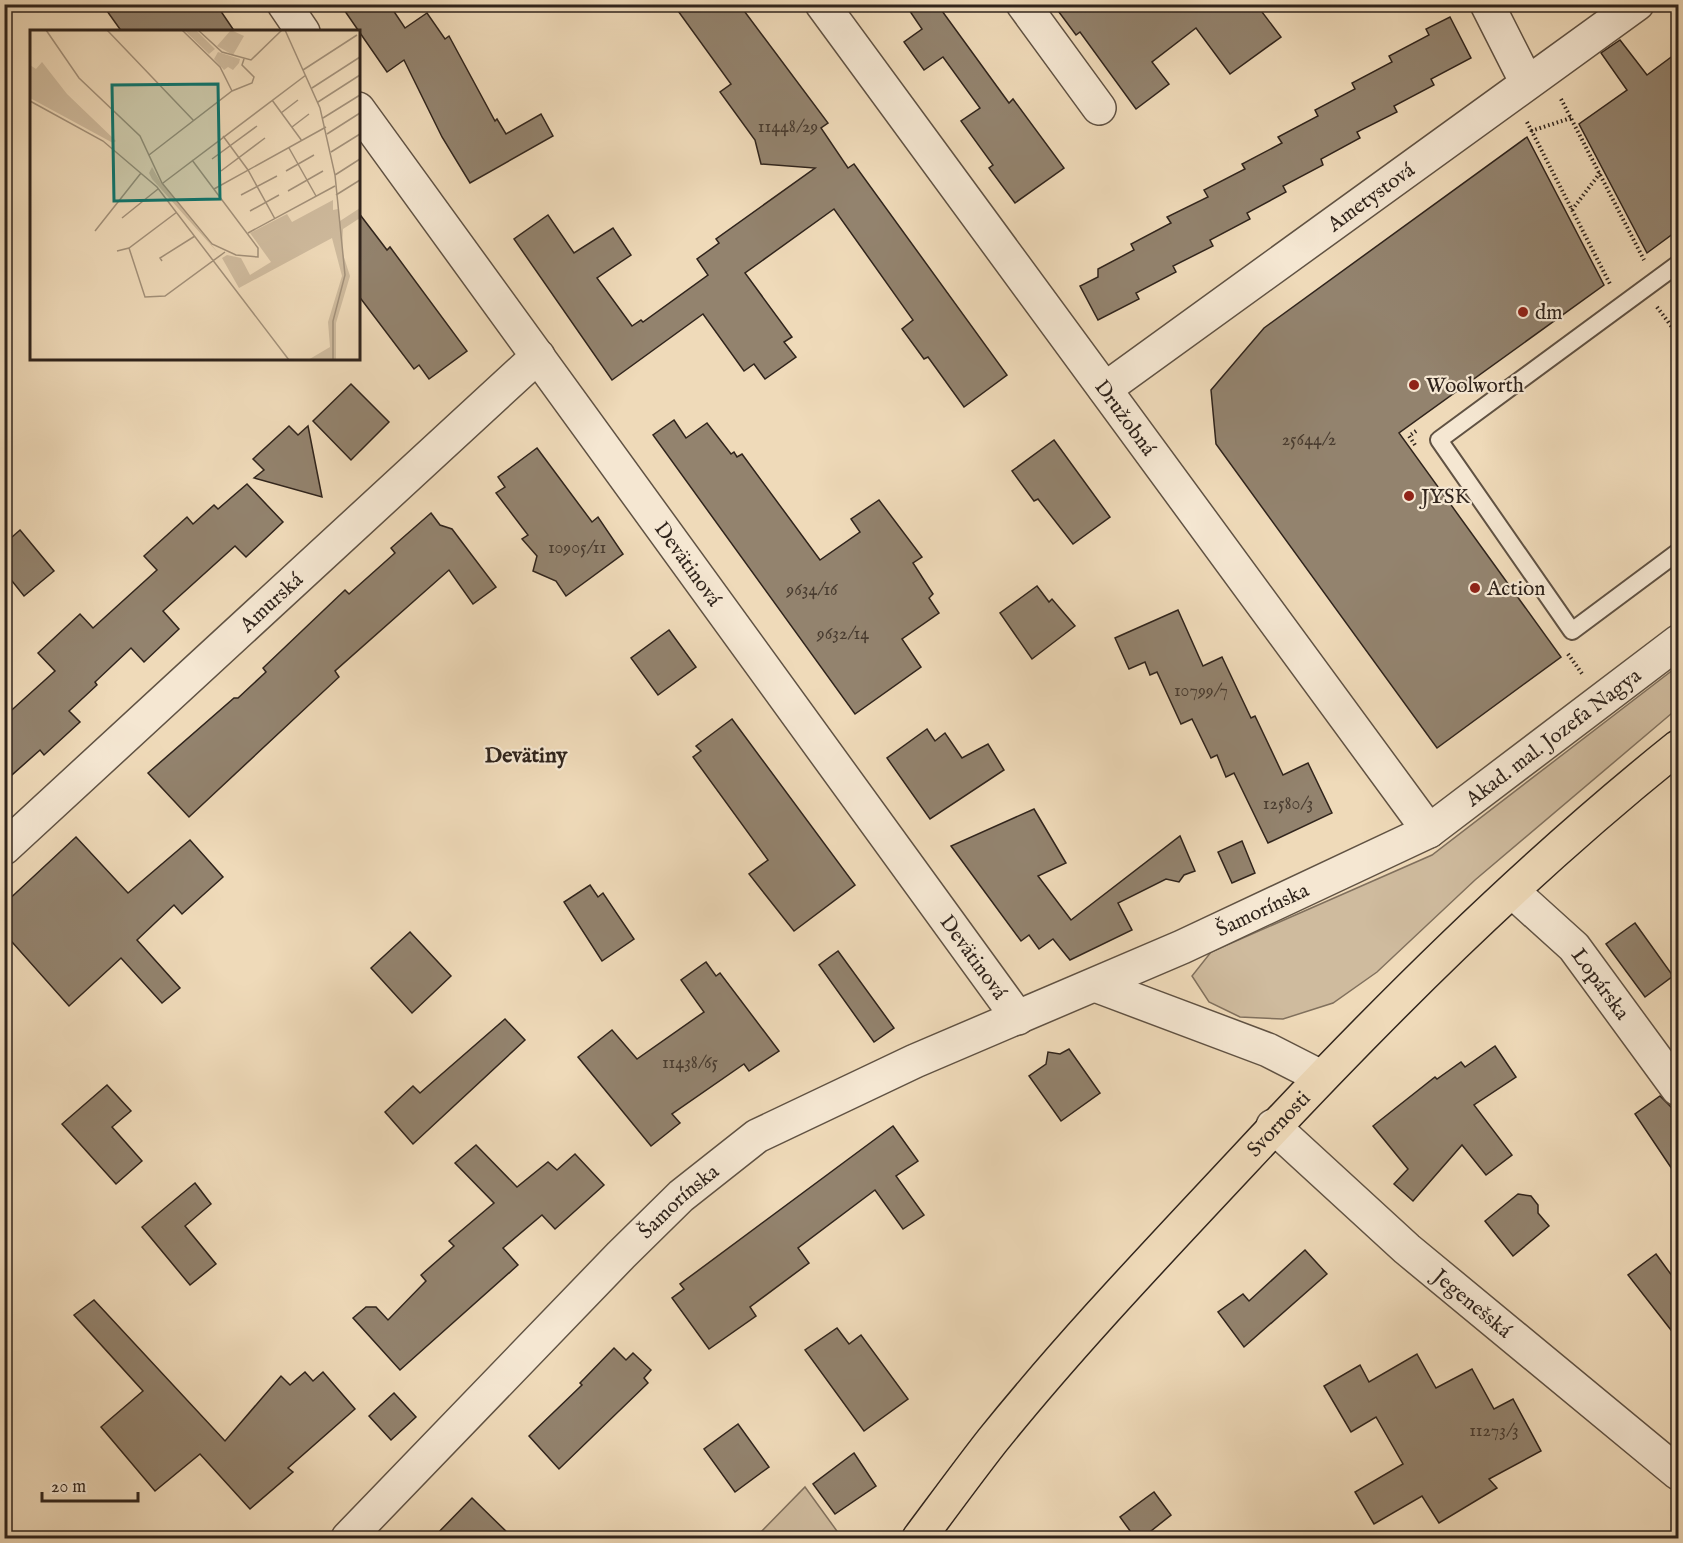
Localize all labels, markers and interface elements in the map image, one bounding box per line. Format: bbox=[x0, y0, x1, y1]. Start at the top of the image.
inset map bbox=[30, 30, 360, 360]
house number: 11448/29 bbox=[758, 116, 818, 139]
street label: Ametystová bbox=[1322, 157, 1421, 239]
place label: dm bbox=[1535, 300, 1562, 327]
marker: dm bbox=[1516, 305, 1530, 319]
place label: Woolworth bbox=[1426, 373, 1524, 400]
street label: Družobná bbox=[1087, 375, 1162, 463]
marker: Woolworth bbox=[1407, 378, 1421, 392]
house number: 25644/2 bbox=[1282, 429, 1336, 452]
place label: JYSK bbox=[1419, 484, 1471, 511]
marker: JYSK bbox=[1402, 489, 1416, 503]
street label: Devätinová bbox=[647, 517, 727, 613]
house number: 10905/11 bbox=[548, 537, 606, 560]
street label: Amurská bbox=[234, 567, 310, 640]
place label: Action bbox=[1486, 576, 1545, 603]
house number: 9634/16 bbox=[785, 579, 838, 602]
marker: Action bbox=[1468, 581, 1482, 595]
house number: 9632/14 bbox=[816, 623, 869, 646]
street label: Akad. mal. Jozefa Nagya bbox=[1460, 662, 1648, 814]
house number: 10799/7 bbox=[1174, 680, 1228, 703]
district label: Devätiny bbox=[485, 742, 569, 770]
house number: 12580/3 bbox=[1263, 793, 1313, 816]
street label: Šamorínska bbox=[1212, 877, 1314, 944]
street label: Devätinová bbox=[933, 910, 1013, 1006]
street label: Lopárska bbox=[1564, 943, 1635, 1027]
house number: 11438/65 bbox=[662, 1052, 719, 1075]
street label: Svornosti bbox=[1242, 1086, 1317, 1163]
street label: Šamorínska bbox=[633, 1159, 726, 1245]
street label: Jegenešská bbox=[1425, 1263, 1517, 1346]
house number: 11273/3 bbox=[1469, 1420, 1519, 1443]
scale bar bbox=[42, 1465, 138, 1503]
text: 20 m bbox=[51, 1476, 86, 1499]

